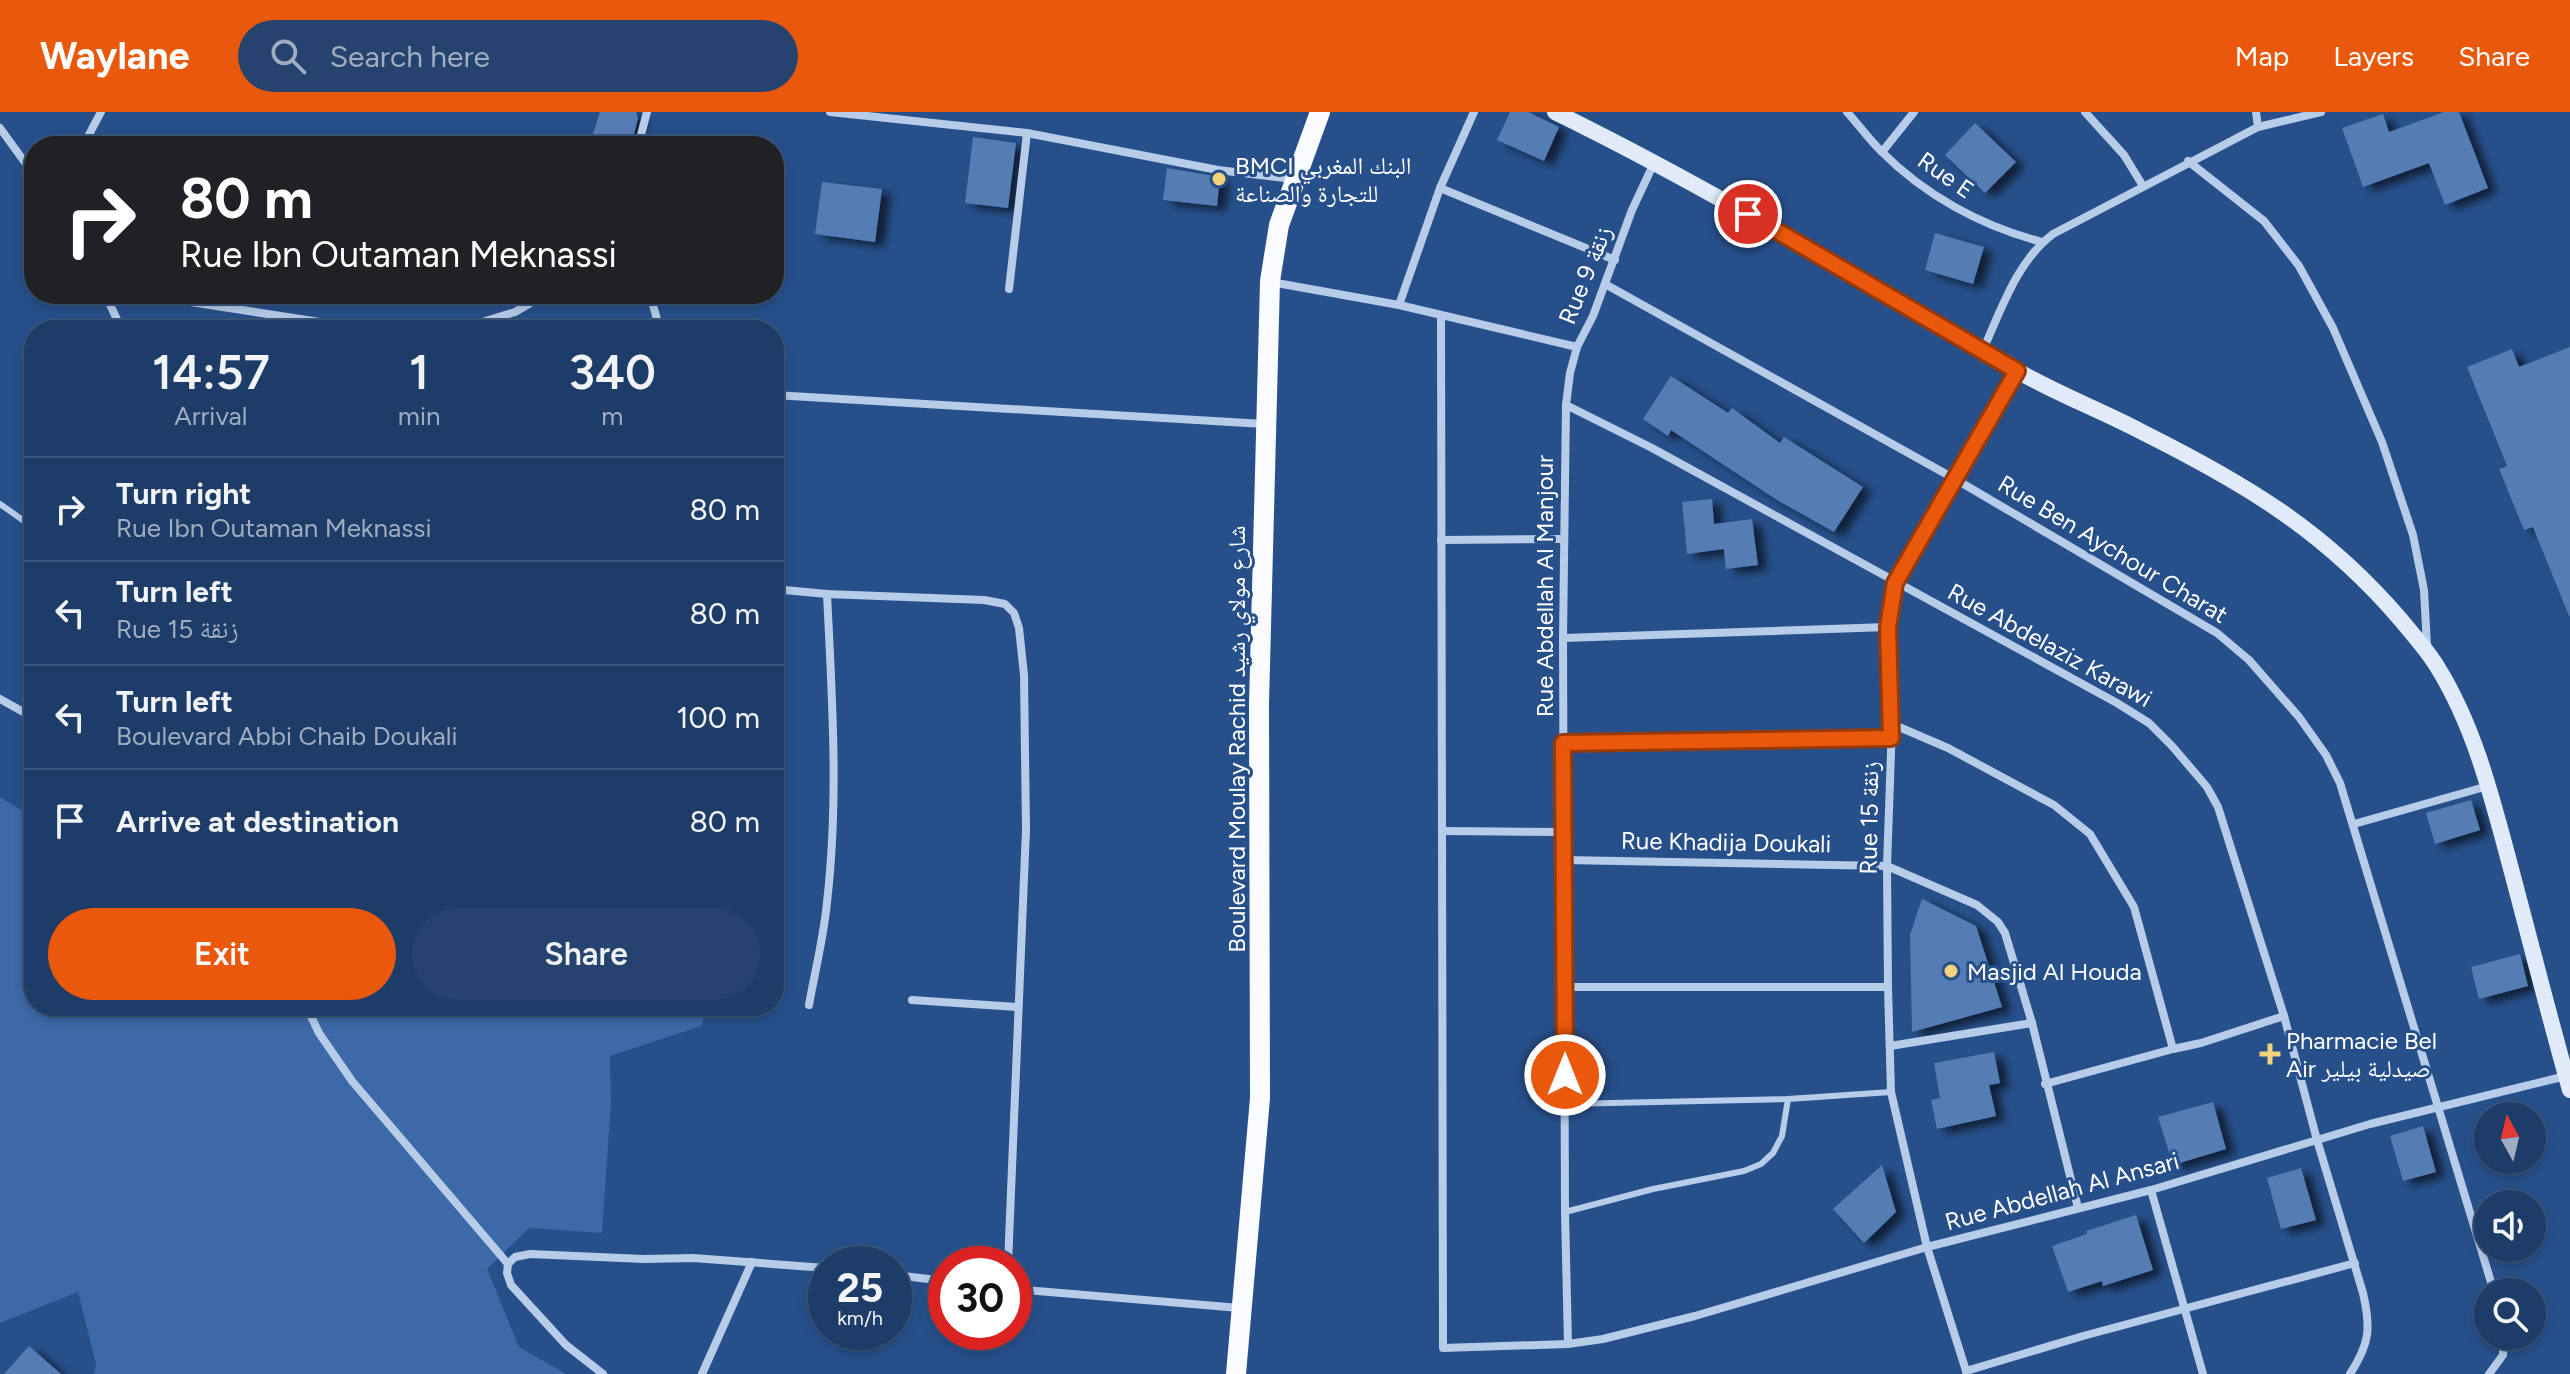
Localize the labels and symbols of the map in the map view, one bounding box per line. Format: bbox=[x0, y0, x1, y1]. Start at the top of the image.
street label: Rue E bbox=[1912, 145, 1980, 205]
place label: BMCI البنك المغربي للتجارة والصناعة bbox=[1235, 151, 1412, 208]
marker: BMCI البنك المغربي للتجارة والصناعة bbox=[1210, 170, 1228, 188]
pin bbox=[1714, 180, 1782, 248]
street label: Rue 9 زنقة bbox=[1552, 222, 1618, 328]
street label: Rue Abdellah Al Manjour bbox=[1530, 455, 1559, 717]
street label: Rue Ben Aychour Charat bbox=[1993, 469, 2233, 629]
street label: Boulevard Moulay Rachid شارع مولاي رشيد bbox=[1222, 525, 1256, 953]
street label: Rue Abdelaziz Karawi bbox=[1943, 577, 2157, 713]
street label: Rue 15 زنقة bbox=[1854, 761, 1884, 875]
street label: Rue Khadija Doukali bbox=[1621, 826, 1831, 858]
place label: Masjid Al Houda bbox=[1967, 957, 2142, 986]
marker: Masjid Al Houda bbox=[1942, 962, 1960, 980]
place label: Pharmacie Bel Air صيدلية بيلير bbox=[2286, 1026, 2437, 1083]
position arrow bbox=[1523, 1033, 1607, 1117]
marker: Pharmacie Bel Air صيدلية بيلير bbox=[2261, 1045, 2279, 1063]
north arrow bbox=[2474, 1102, 2546, 1174]
street label: Rue Abdellah Al Ansari bbox=[1942, 1146, 2182, 1236]
speed limit sign: 30 bbox=[928, 1246, 1032, 1350]

